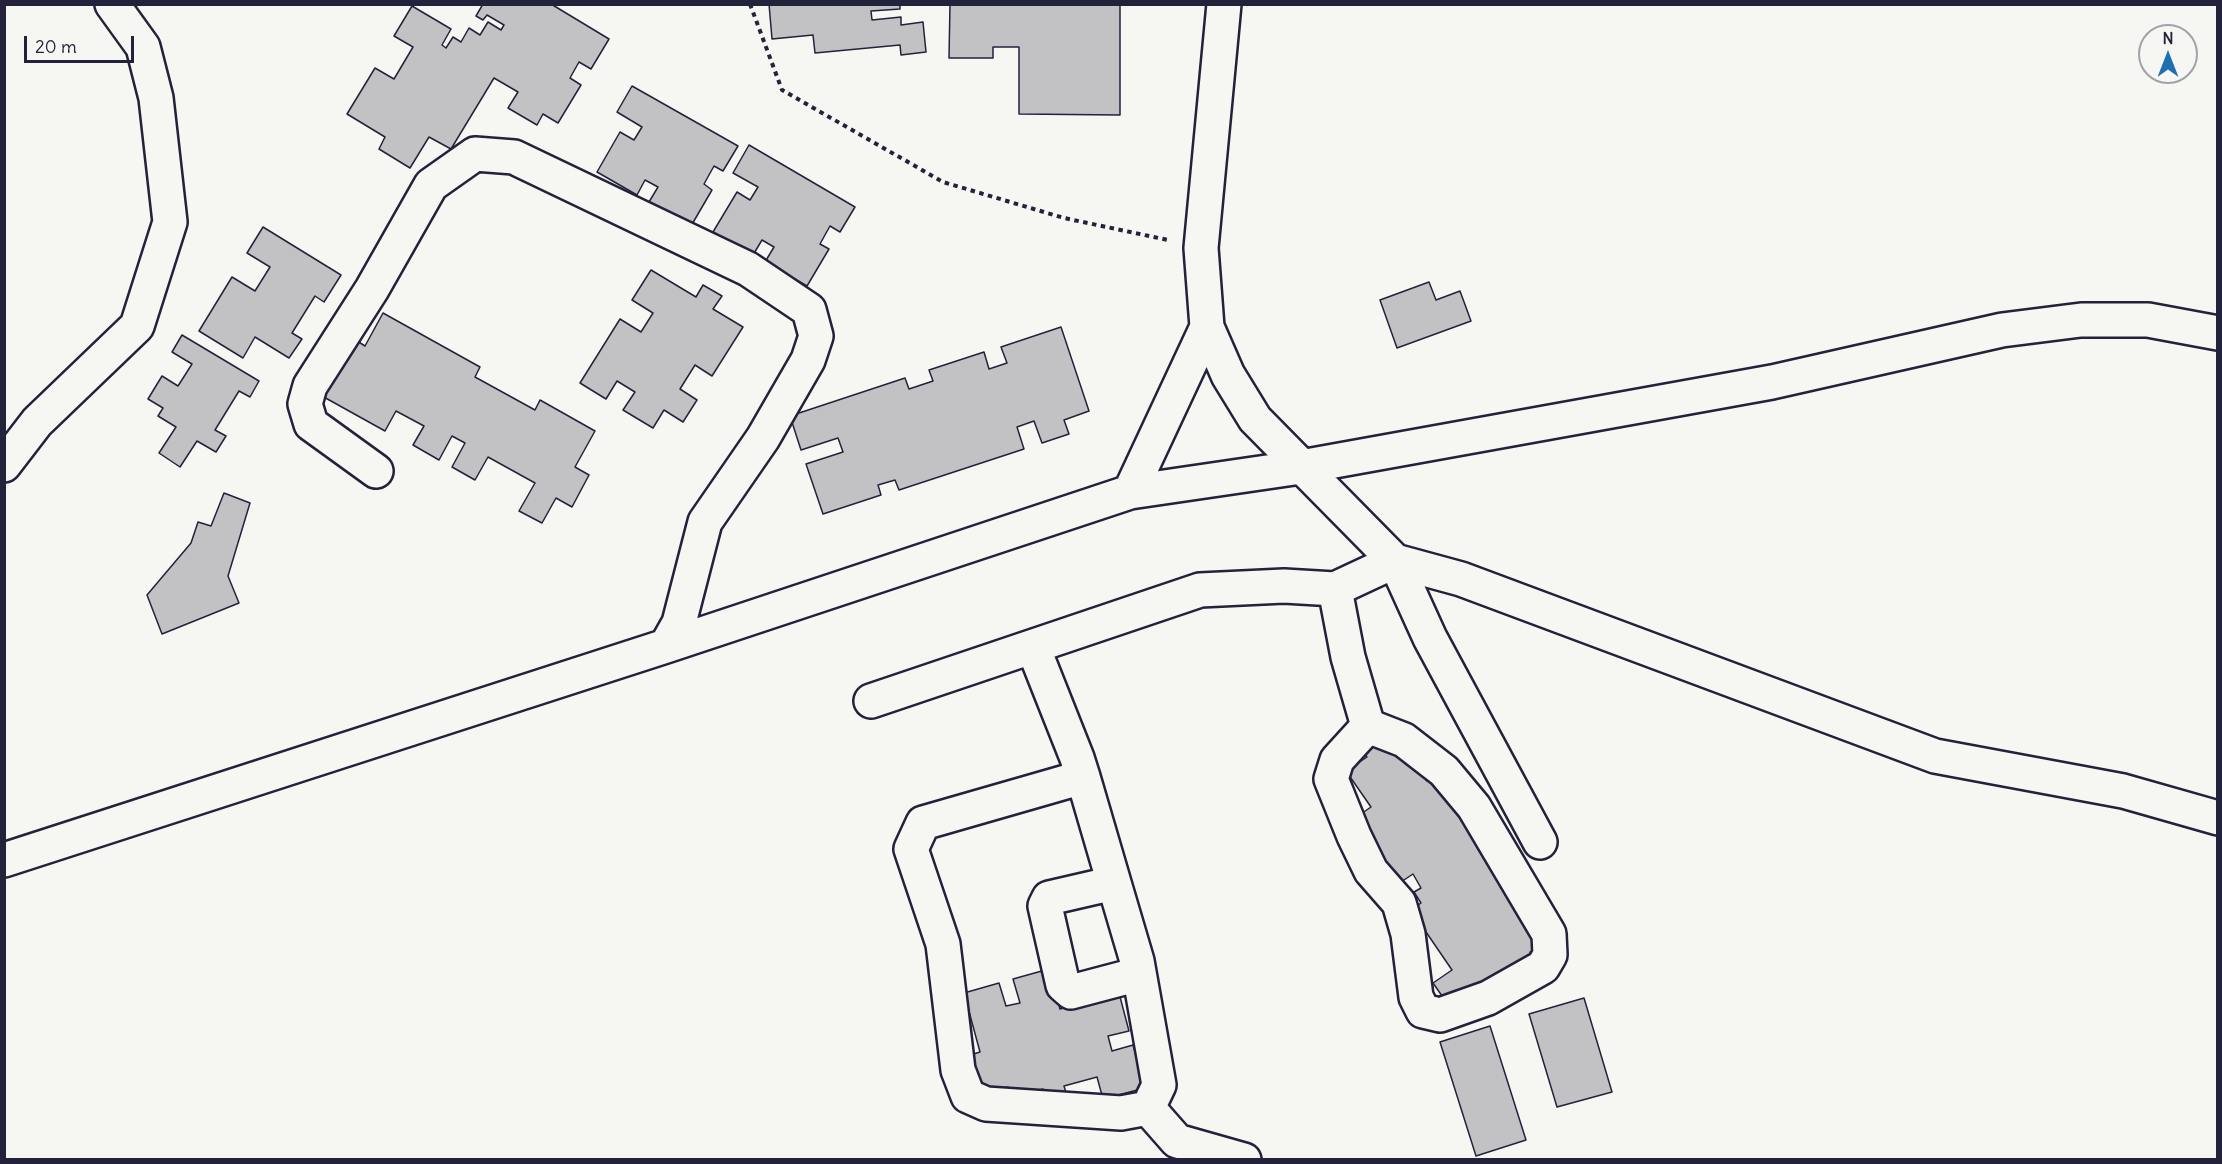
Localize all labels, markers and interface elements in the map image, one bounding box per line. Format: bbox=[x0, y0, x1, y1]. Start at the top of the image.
scale bar bbox=[27, 24, 136, 62]
north arrow bbox=[2138, 24, 2198, 84]
text: N bbox=[2162, 28, 2174, 48]
text: 20 m bbox=[35, 35, 77, 58]

